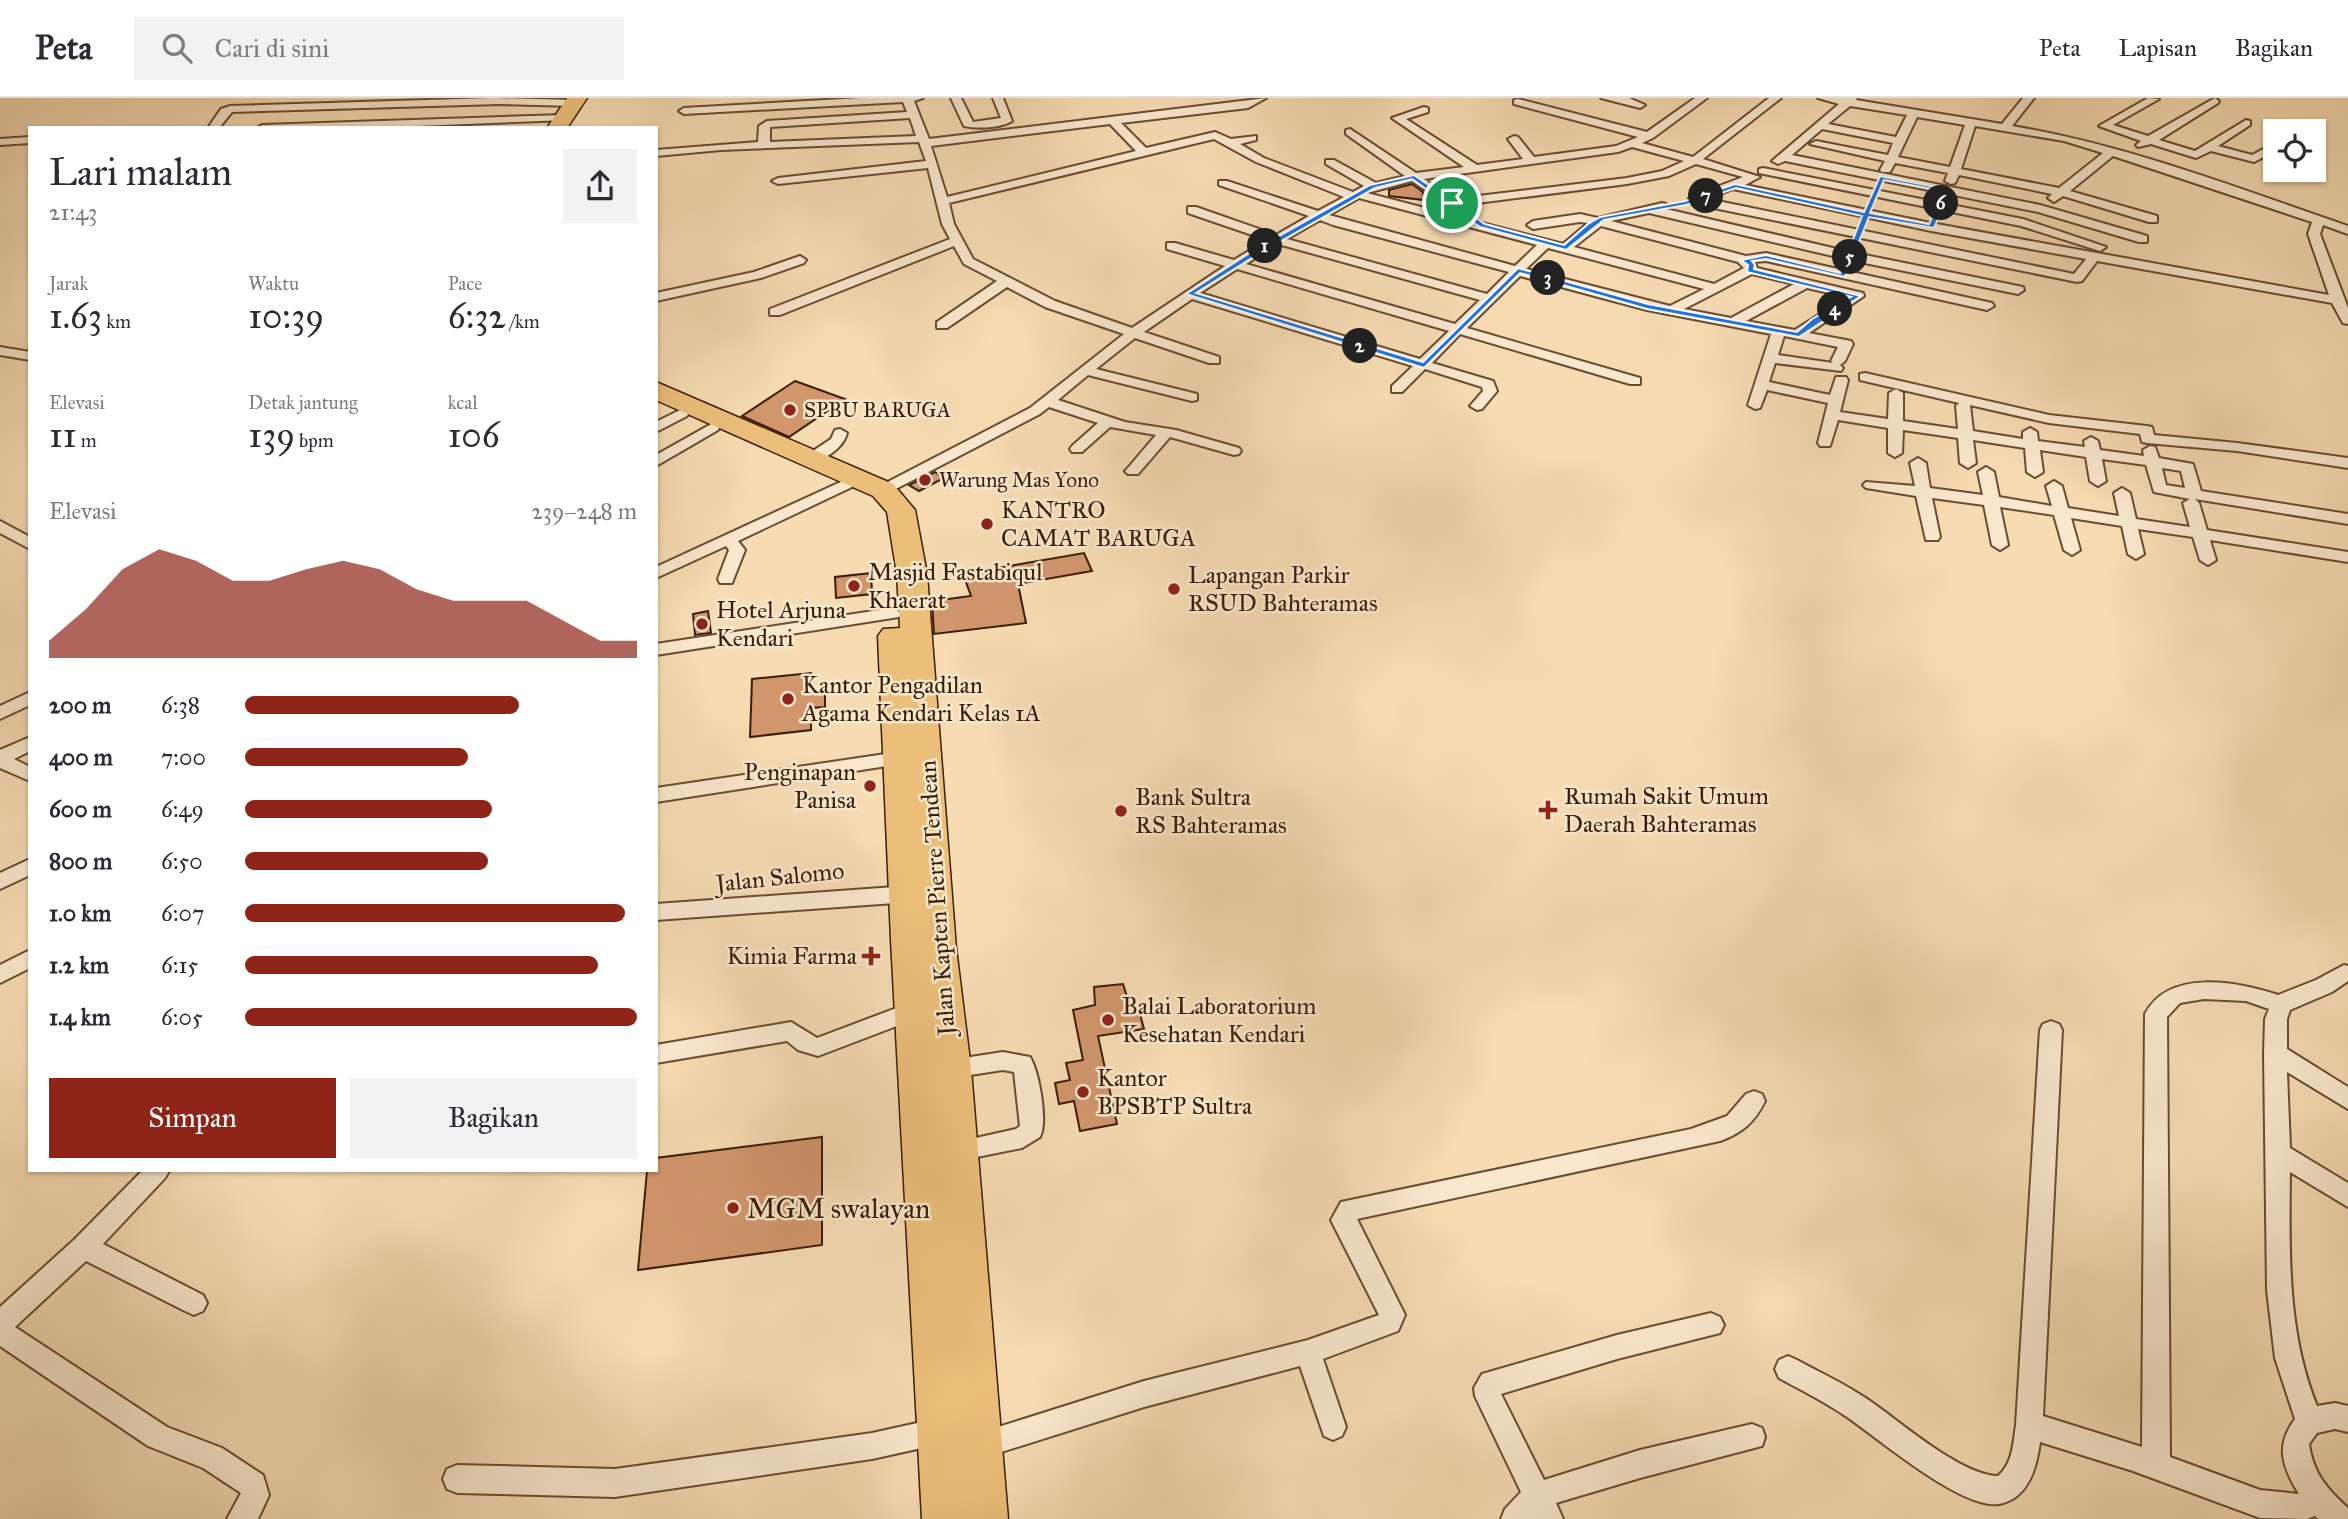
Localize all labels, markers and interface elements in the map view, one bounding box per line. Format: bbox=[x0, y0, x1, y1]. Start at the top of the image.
search box bbox=[134, 17, 624, 80]
text: Peta bbox=[35, 28, 92, 68]
icon: search bbox=[158, 29, 196, 67]
text: Cari di sini bbox=[214, 32, 329, 64]
text: Peta bbox=[2039, 33, 2081, 63]
text: Lapisan bbox=[2119, 33, 2197, 63]
text: Bagikan bbox=[2235, 33, 2313, 63]
map controls bbox=[2263, 119, 2326, 182]
button: locate bbox=[2263, 119, 2326, 182]
text: Lari malam bbox=[49, 149, 232, 195]
button: share bbox=[563, 149, 637, 223]
pin bbox=[1422, 173, 1482, 233]
pin: 7 bbox=[1688, 178, 1724, 214]
icon: arrive bbox=[1433, 184, 1471, 222]
text: 7 bbox=[1700, 184, 1711, 207]
pin: 6 bbox=[1924, 186, 1958, 220]
text: 6 bbox=[1936, 191, 1945, 214]
text: 21:43 bbox=[49, 198, 97, 226]
pin: 1 bbox=[1248, 228, 1282, 264]
text: 1 bbox=[1261, 234, 1268, 257]
pin: 5 bbox=[1832, 240, 1868, 274]
text: 5 bbox=[1845, 245, 1854, 268]
pin: 3 bbox=[1530, 260, 1566, 296]
text: 3 bbox=[1544, 266, 1551, 289]
text: Jarak bbox=[49, 272, 88, 295]
text: Waktu bbox=[248, 272, 299, 295]
text: Pace bbox=[448, 272, 482, 295]
pin: 4 bbox=[1818, 292, 1853, 326]
text: 1.63 bbox=[49, 295, 102, 338]
text: 10:39 bbox=[248, 295, 324, 338]
text: 6:32 bbox=[448, 295, 506, 338]
text: 4 bbox=[1829, 297, 1840, 320]
text: km bbox=[102, 310, 131, 333]
text: /km bbox=[506, 310, 540, 333]
pin: 2 bbox=[1342, 328, 1378, 364]
text: 2 bbox=[1355, 334, 1364, 357]
text: Elevasi bbox=[49, 391, 105, 414]
text: Detak jantung bbox=[248, 391, 358, 414]
text: kcal bbox=[448, 391, 478, 414]
place label: SPBU BARUGA bbox=[804, 397, 951, 423]
marker: SPBU BARUGA bbox=[782, 402, 798, 418]
text: 11 bbox=[49, 414, 77, 457]
text: 139 bbox=[248, 414, 295, 457]
text: 106 bbox=[448, 414, 500, 457]
text: m bbox=[77, 429, 97, 452]
text: bpm bbox=[295, 429, 334, 452]
place label: Warung Mas Yono bbox=[939, 467, 1099, 493]
marker: Warung Mas Yono bbox=[917, 472, 933, 488]
place label: KANTRO CAMAT BARUGA bbox=[1001, 495, 1196, 553]
text: Elevasi bbox=[49, 497, 117, 525]
text: 239–248 m bbox=[531, 497, 637, 525]
marker: KANTRO CAMAT BARUGA bbox=[979, 516, 995, 532]
place label: Masjid Fastabiqul Khaerat bbox=[868, 557, 1043, 615]
place label: Lapangan Parkir RSUD Bahteramas bbox=[1188, 560, 1378, 618]
marker: Masjid Fastabiqul Khaerat bbox=[846, 578, 862, 594]
marker: Lapangan Parkir RSUD Bahteramas bbox=[1166, 581, 1182, 597]
place label: Hotel Arjuna Kendari bbox=[716, 595, 847, 653]
marker: Hotel Arjuna Kendari bbox=[694, 616, 710, 632]
place label: Kantor Pengadilan Agama Kendari Kelas 1A bbox=[801, 670, 1041, 728]
text: 200 m bbox=[49, 691, 111, 719]
text: 6:38 bbox=[161, 691, 200, 719]
marker: Kantor Pengadilan Agama Kendari Kelas 1A bbox=[780, 691, 796, 707]
text: 400 m bbox=[49, 743, 113, 771]
text: 7:00 bbox=[161, 743, 206, 771]
place label: Penginapan Panisa bbox=[744, 757, 857, 815]
street label: Jalan Kapten Pierre Tendean bbox=[912, 759, 962, 1040]
marker: Penginapan Panisa bbox=[862, 778, 878, 794]
place label: Rumah Sakit Umum Daerah Bahteramas bbox=[1564, 781, 1769, 839]
place label: Bank Sultra RS Bahteramas bbox=[1135, 782, 1287, 840]
text: 600 m bbox=[49, 795, 112, 823]
text: 6:49 bbox=[161, 795, 204, 823]
marker: Rumah Sakit Umum Daerah Bahteramas bbox=[1538, 800, 1558, 820]
marker: Bank Sultra RS Bahteramas bbox=[1113, 803, 1129, 819]
text: 800 m bbox=[49, 847, 112, 875]
text: 6:50 bbox=[161, 847, 203, 875]
street label: Jalan Salomo bbox=[711, 855, 846, 899]
text: 1.0 km bbox=[49, 899, 111, 927]
text: 6:07 bbox=[161, 899, 204, 927]
place label: Kimia Farma bbox=[727, 941, 858, 971]
marker: Kimia Farma bbox=[863, 948, 879, 964]
text: 1.2 km bbox=[49, 951, 109, 979]
text: 6:15 bbox=[161, 951, 198, 979]
place label: Balai Laboratorium Kesehatan Kendari bbox=[1122, 991, 1316, 1049]
text: 1.4 km bbox=[49, 1003, 111, 1031]
text: 6:05 bbox=[161, 1003, 203, 1031]
marker: Balai Laboratorium Kesehatan Kendari bbox=[1100, 1012, 1116, 1028]
place label: Kantor BPSBTP Sultra bbox=[1097, 1063, 1253, 1121]
button: Simpan bbox=[49, 1078, 336, 1158]
button: Bagikan bbox=[350, 1078, 637, 1158]
marker: Kantor BPSBTP Sultra bbox=[1075, 1084, 1091, 1100]
place label: MGM swalayan bbox=[747, 1191, 930, 1226]
marker: MGM swalayan bbox=[725, 1200, 741, 1216]

